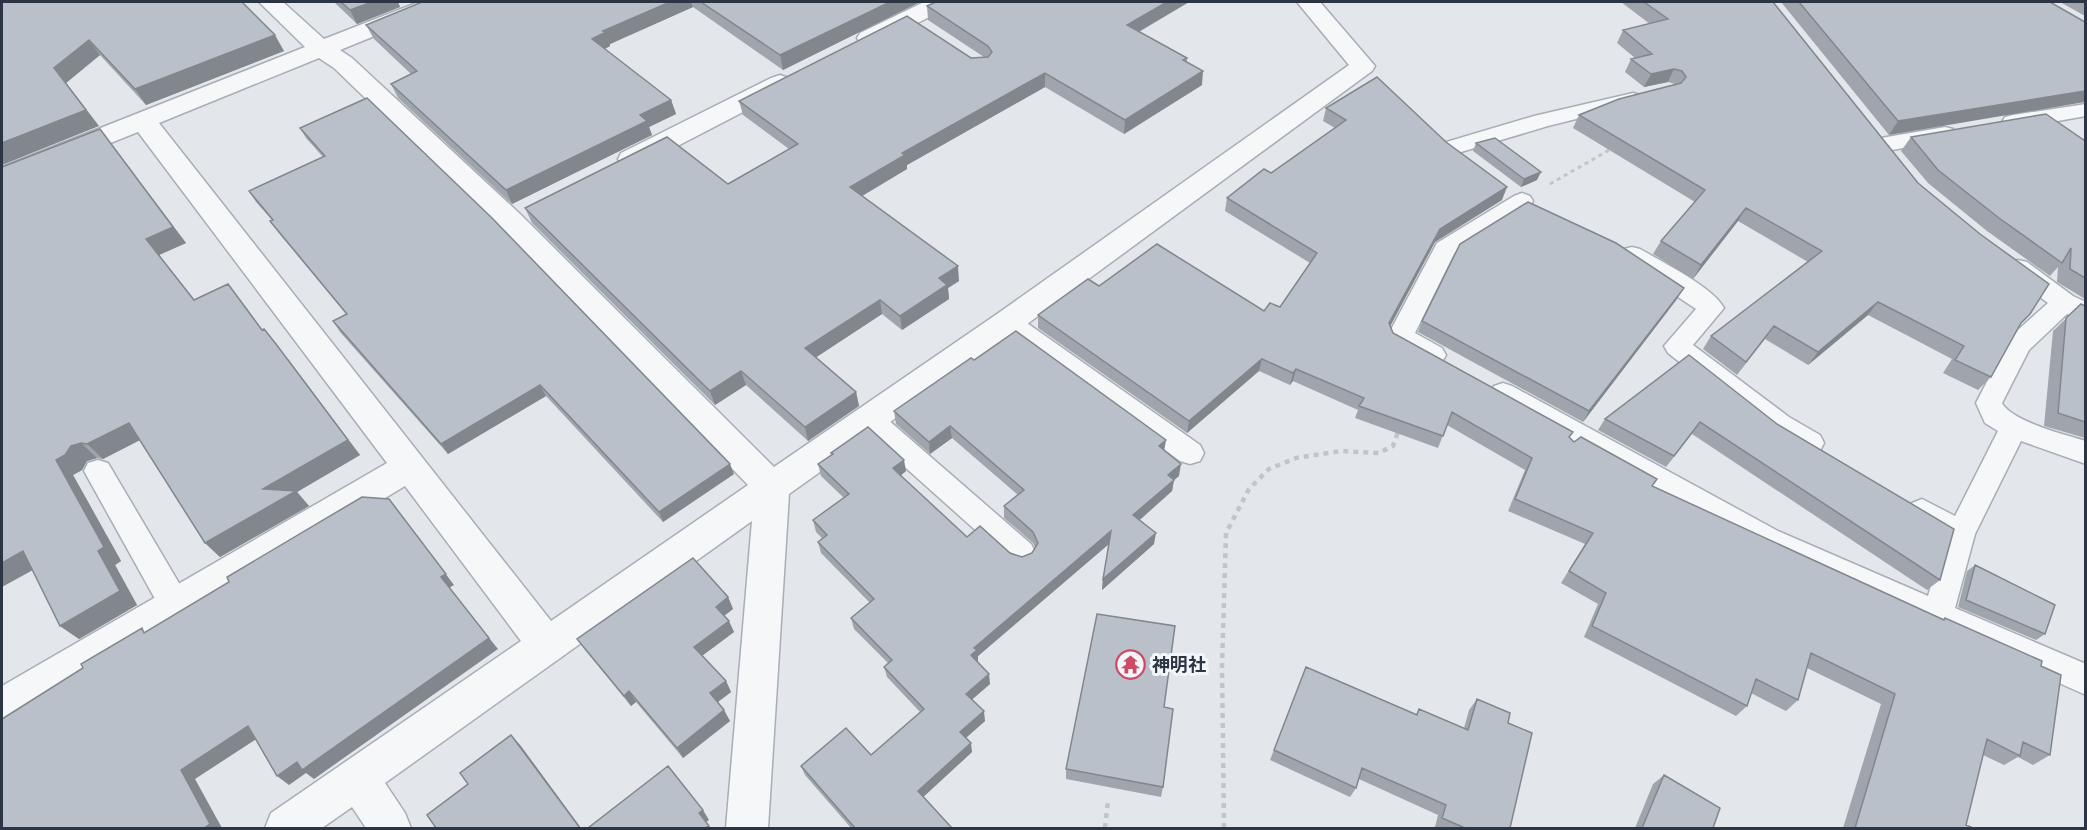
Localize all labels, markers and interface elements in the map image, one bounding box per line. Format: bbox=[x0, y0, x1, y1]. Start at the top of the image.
temple icon: 神明社 bbox=[1115, 648, 1147, 680]
place label: 神明社 bbox=[1152, 652, 1206, 677]

